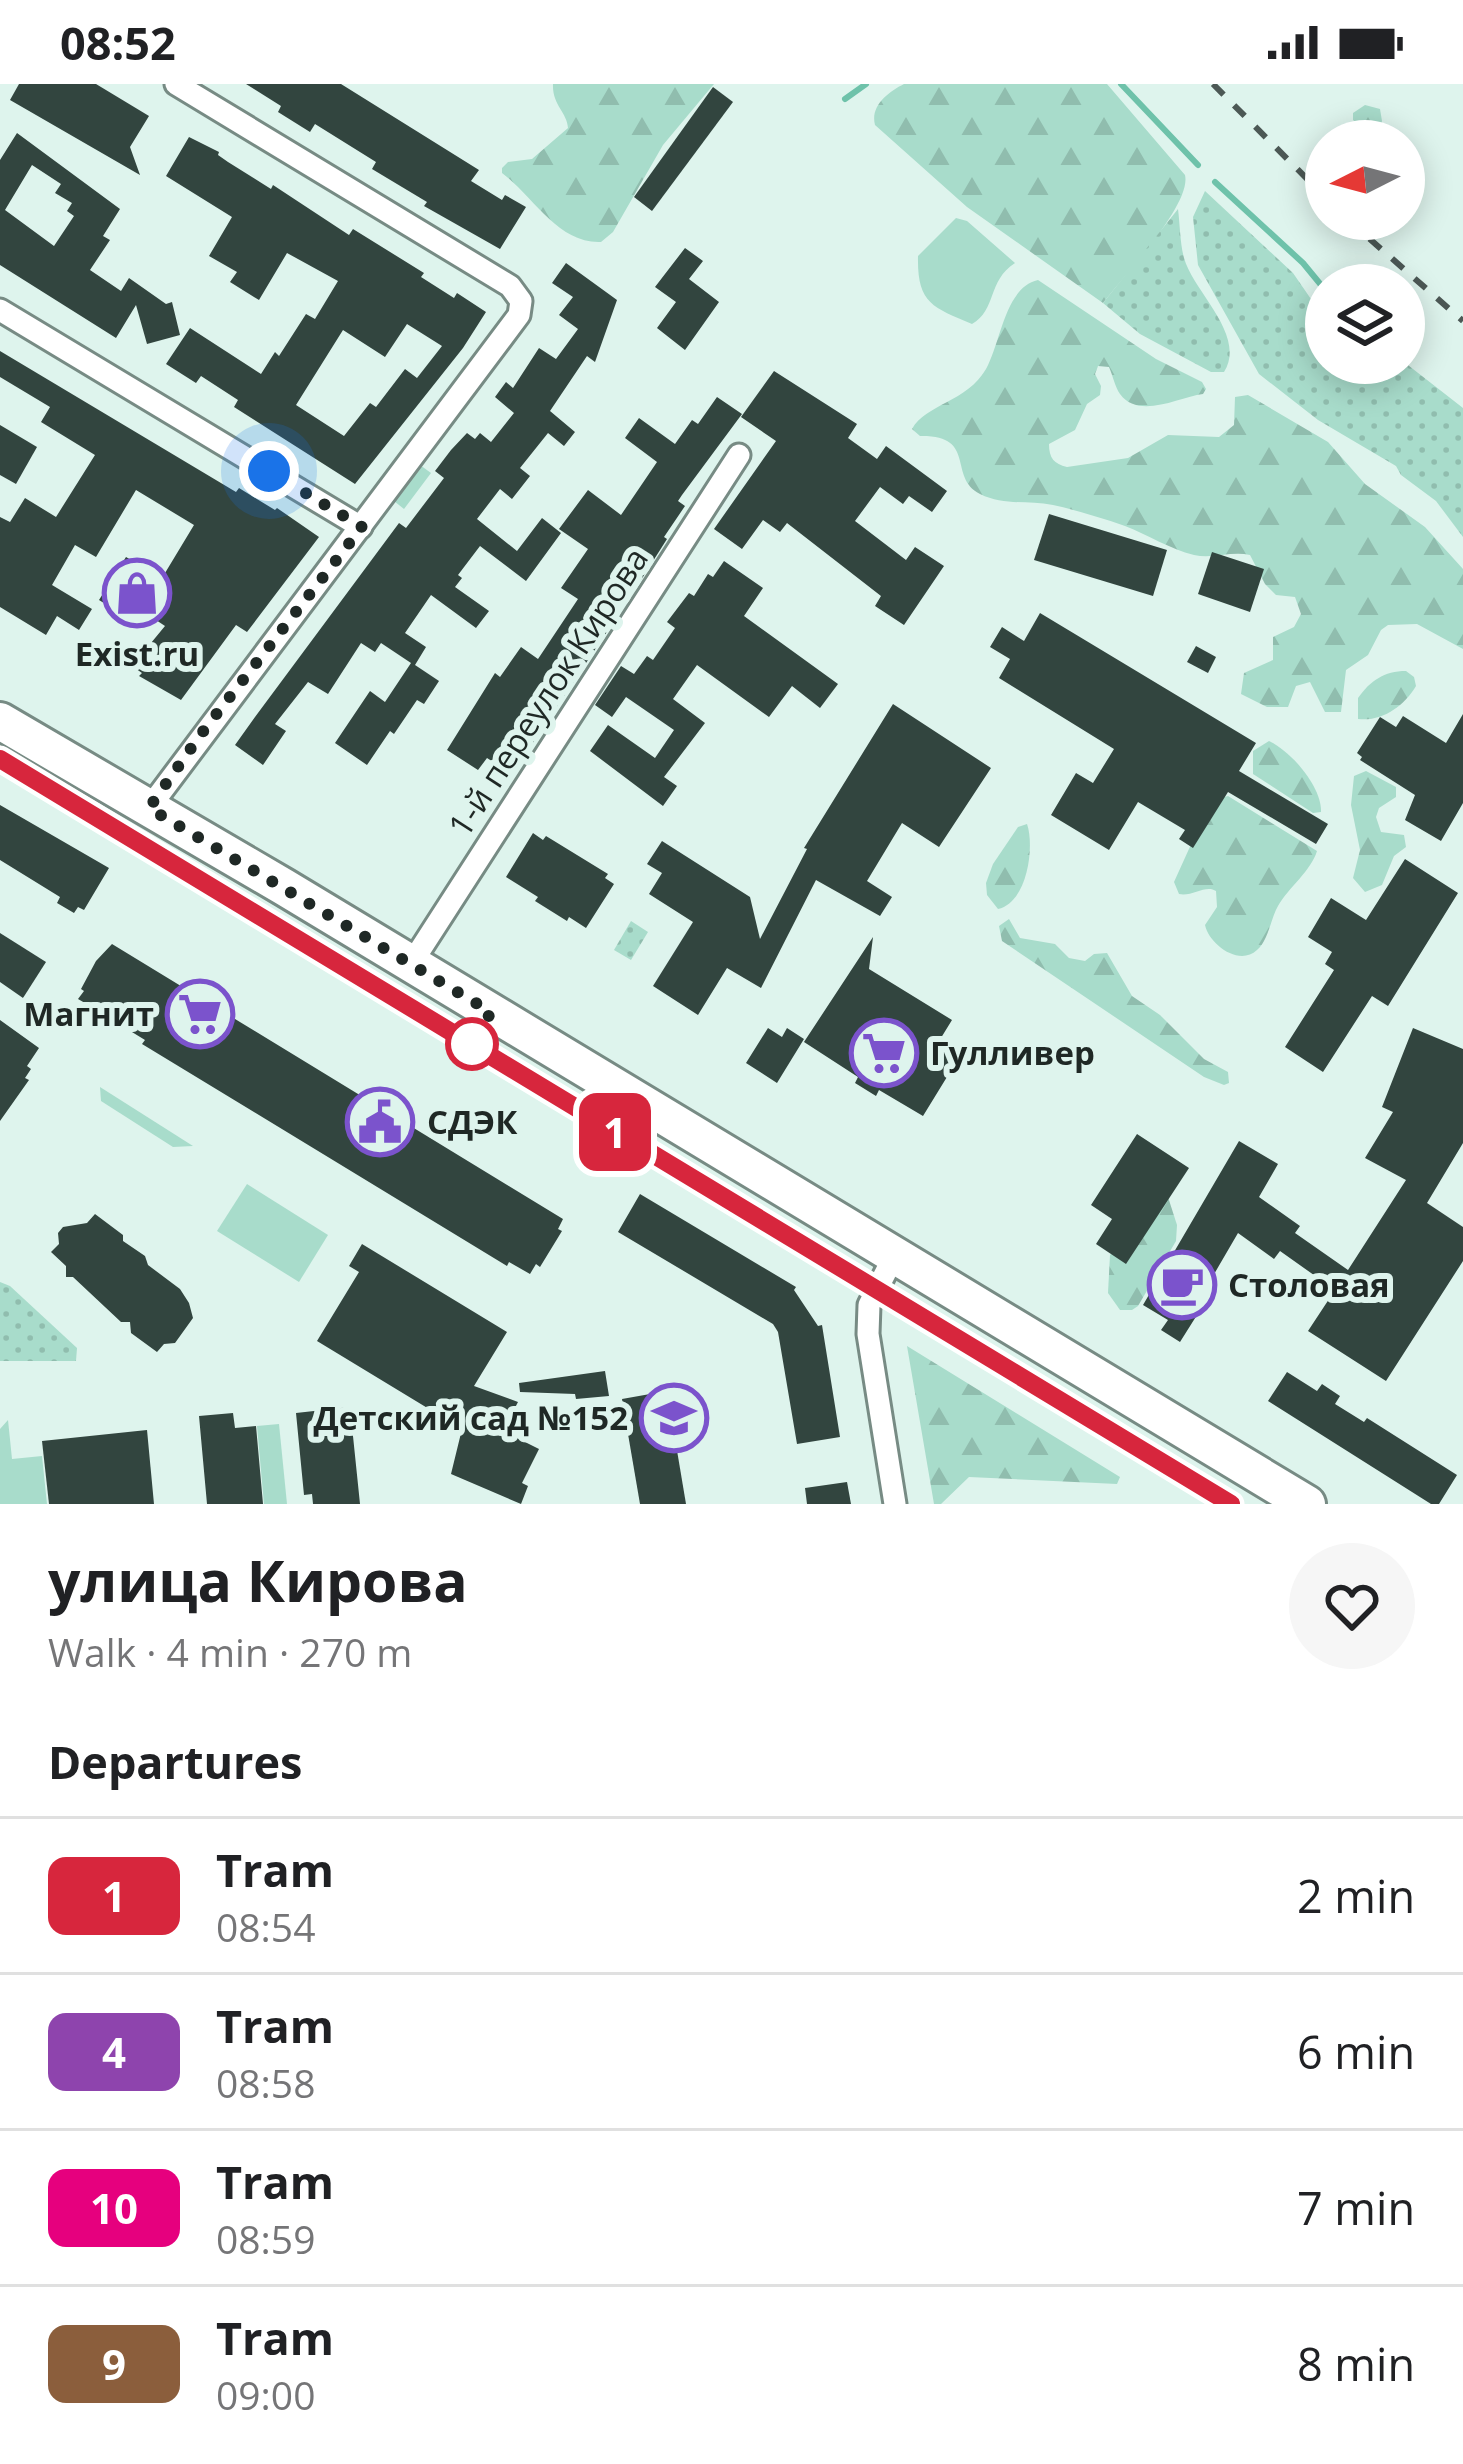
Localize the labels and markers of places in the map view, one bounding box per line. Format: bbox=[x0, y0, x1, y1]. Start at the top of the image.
shop icon: Exist.ru bbox=[102, 558, 172, 628]
place label: Exist.ru bbox=[75, 631, 199, 676]
supermarket icon: Магнит bbox=[165, 979, 235, 1049]
place label: Магнит bbox=[23, 991, 154, 1036]
supermarket icon: Гулливер bbox=[849, 1018, 919, 1088]
unlabelled marker bbox=[447, 1019, 497, 1069]
place label: Гулливер bbox=[930, 1030, 1095, 1075]
public building icon: СДЭК bbox=[345, 1087, 415, 1157]
place label: СДЭК bbox=[427, 1099, 518, 1144]
cafe icon: Столовая bbox=[1147, 1250, 1217, 1320]
place label: Столовая bbox=[1228, 1262, 1390, 1307]
school or university icon: Детский сад №152 bbox=[639, 1383, 709, 1453]
place label: Детский сад №152 bbox=[314, 1395, 628, 1440]

